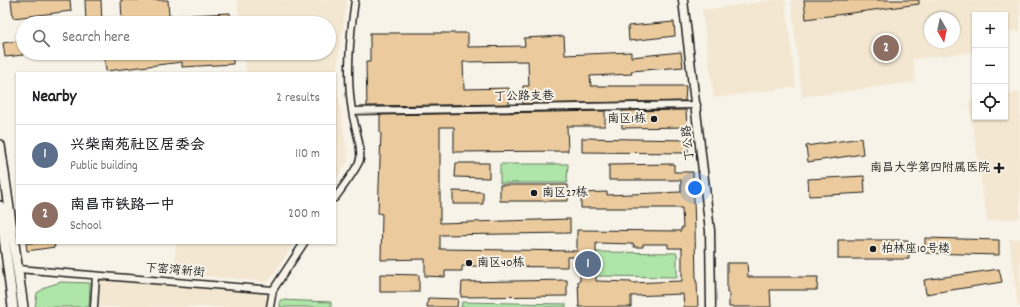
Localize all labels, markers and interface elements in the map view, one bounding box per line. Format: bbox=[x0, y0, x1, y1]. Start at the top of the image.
north arrow bbox=[924, 12, 960, 48]
map controls bbox=[972, 12, 1008, 120]
button: + bbox=[972, 12, 1008, 48]
search box bbox=[16, 16, 336, 60]
icon: search bbox=[30, 27, 52, 49]
text: Search here bbox=[62, 27, 130, 49]
pin: 2 bbox=[873, 33, 899, 63]
button: − bbox=[972, 48, 1008, 84]
button: locate bbox=[972, 84, 1008, 120]
text: Nearby bbox=[32, 86, 76, 110]
street label: 丁公路支巷 bbox=[494, 88, 554, 106]
text: 2 results bbox=[276, 89, 320, 108]
place label: 南区1栋 bbox=[607, 111, 646, 128]
marker: 南区1栋 bbox=[649, 114, 659, 124]
street label: 丁公路 bbox=[679, 124, 699, 162]
text: 兴柴南苑社区居委会 bbox=[70, 135, 205, 157]
text: 1 bbox=[44, 145, 46, 164]
text: 110 m bbox=[295, 145, 320, 164]
text: Public building bbox=[70, 157, 138, 176]
place label: 南昌大学第四附属医院 bbox=[870, 160, 990, 177]
marker: 南昌大学第四附属医院 bbox=[993, 162, 1005, 174]
your location bbox=[685, 178, 705, 198]
place label: 南区27栋 bbox=[542, 185, 588, 202]
marker: 南区27栋 bbox=[529, 188, 539, 198]
text: 南昌市铁路一中 bbox=[70, 195, 175, 217]
text: 2 bbox=[42, 205, 48, 224]
text: 200 m bbox=[288, 205, 320, 224]
text: School bbox=[70, 217, 102, 236]
place label: 柏林座10号楼 bbox=[881, 241, 950, 258]
marker: 柏林座10号楼 bbox=[868, 244, 878, 254]
pin: 1 bbox=[575, 249, 601, 279]
place label: 南区40栋 bbox=[477, 255, 525, 272]
marker: 南区40栋 bbox=[464, 258, 474, 268]
street label: 下窑湾新街 bbox=[144, 260, 206, 282]

